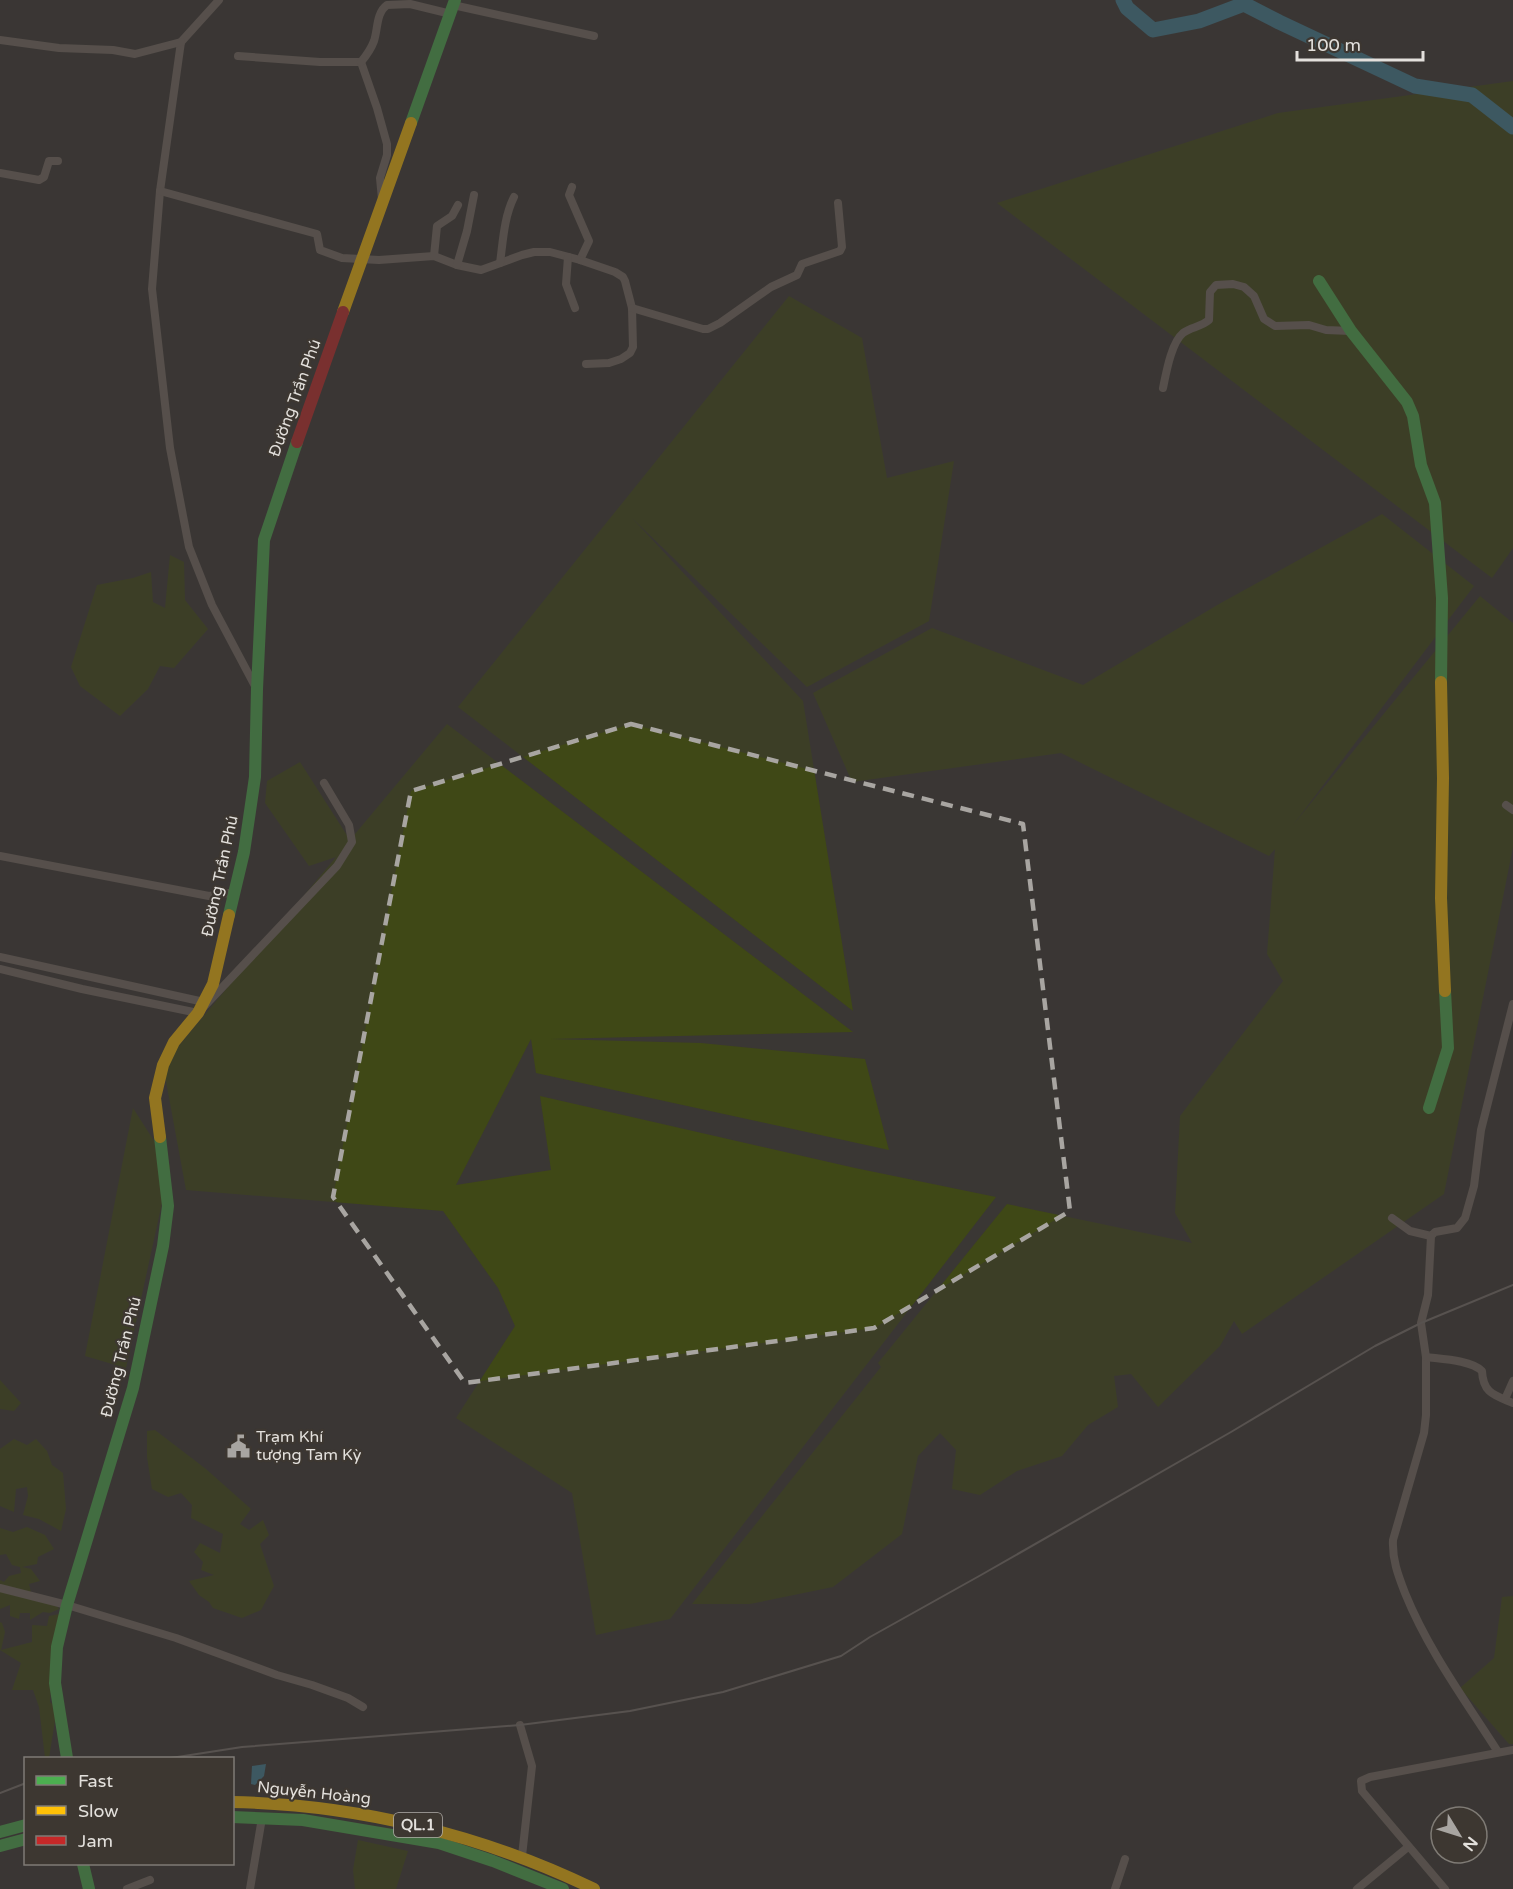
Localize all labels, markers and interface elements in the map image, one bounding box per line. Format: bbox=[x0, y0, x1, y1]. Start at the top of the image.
scale bar bbox=[1297, 24, 1423, 62]
text: 100 m bbox=[1306, 34, 1361, 56]
street label: Đường Trần Phú bbox=[264, 337, 326, 459]
street label: Đường Trần Phú bbox=[197, 814, 243, 938]
street label: Đường Trần Phú bbox=[96, 1295, 146, 1419]
place label: Trạm Khí tượng Tam Kỳ bbox=[256, 1427, 362, 1465]
public building icon: Trạm Khí tượng Tam Kỳ bbox=[225, 1433, 251, 1459]
legend bbox=[24, 1757, 234, 1865]
text: Fast bbox=[78, 1770, 113, 1792]
street label: Nguyễn Hoàng bbox=[256, 1777, 372, 1809]
text: Slow bbox=[78, 1800, 119, 1822]
north arrow bbox=[1429, 1805, 1489, 1865]
road number: QL.1 bbox=[394, 1813, 442, 1837]
text: Jam bbox=[78, 1830, 113, 1852]
text: N bbox=[1458, 1832, 1482, 1855]

